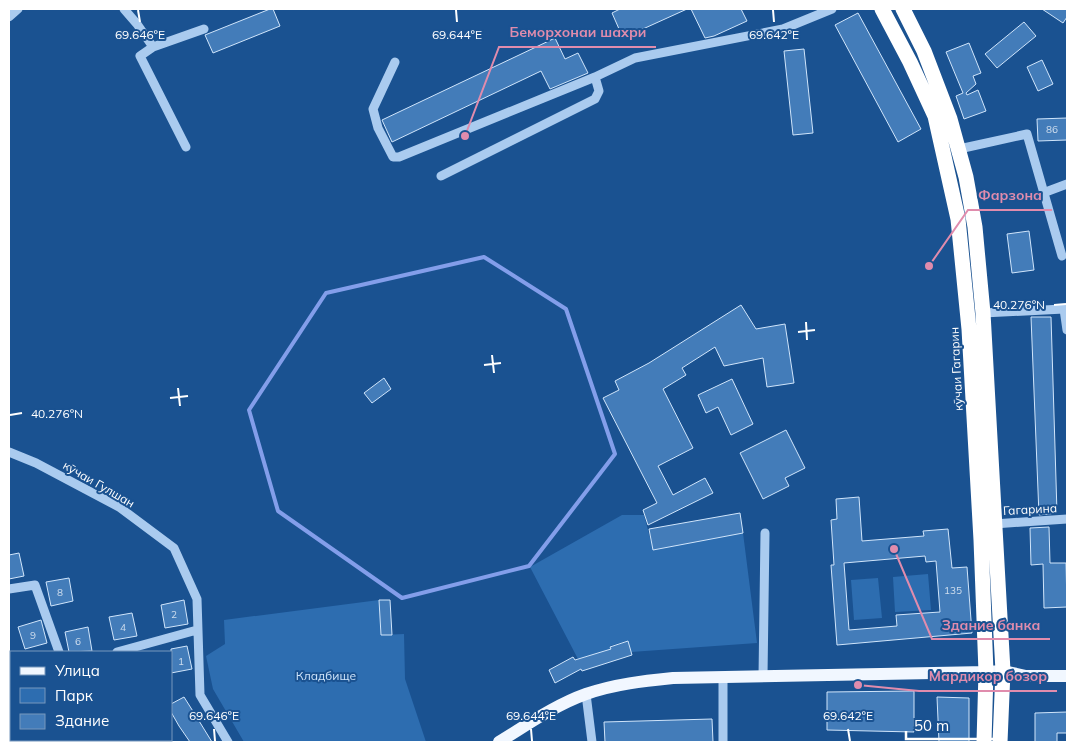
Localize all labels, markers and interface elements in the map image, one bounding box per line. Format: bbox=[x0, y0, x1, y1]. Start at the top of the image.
callout: Беморхонаи шахри bbox=[499, 18, 656, 47]
text: Беморхонаи шахри bbox=[510, 23, 646, 41]
text: 69.646°E bbox=[115, 27, 165, 42]
text: 69.644°E bbox=[432, 27, 482, 42]
text: 69.642°E bbox=[749, 27, 799, 42]
house number: 86 bbox=[1046, 123, 1058, 136]
callout: Фарзона bbox=[968, 181, 1052, 210]
text: Фарзона bbox=[978, 186, 1042, 204]
text: 40.276°N bbox=[993, 297, 1045, 312]
street label: кӯчаи Гагарин bbox=[946, 327, 966, 411]
text: 40.276°N bbox=[31, 406, 83, 421]
street label: кӯчаи Гулшан bbox=[60, 457, 138, 511]
street label: Гагарина bbox=[1003, 500, 1057, 518]
house number: 135 bbox=[944, 584, 962, 597]
house number: 8 bbox=[57, 586, 63, 599]
house number: 2 bbox=[171, 608, 177, 621]
callout: Здание банка bbox=[932, 610, 1050, 639]
text: Здание банка bbox=[942, 616, 1040, 634]
house number: 4 bbox=[120, 621, 126, 634]
house number: 9 bbox=[30, 629, 36, 642]
house number: 6 bbox=[75, 635, 81, 648]
legend bbox=[10, 651, 172, 741]
house number: 1 bbox=[178, 655, 184, 668]
text: Улица bbox=[54, 661, 100, 680]
callout: Мардикор бозор bbox=[919, 662, 1057, 691]
text: Мардикор бозор bbox=[929, 667, 1047, 685]
park label: Кладбище bbox=[296, 668, 357, 683]
text: Парк bbox=[55, 686, 94, 705]
text: 69.646°E bbox=[189, 708, 239, 723]
text: 69.644°E bbox=[506, 708, 556, 723]
text: 69.642°E bbox=[823, 708, 873, 723]
scale bar bbox=[906, 708, 998, 740]
text: Здание bbox=[55, 711, 109, 730]
text: 50 m bbox=[914, 716, 949, 735]

